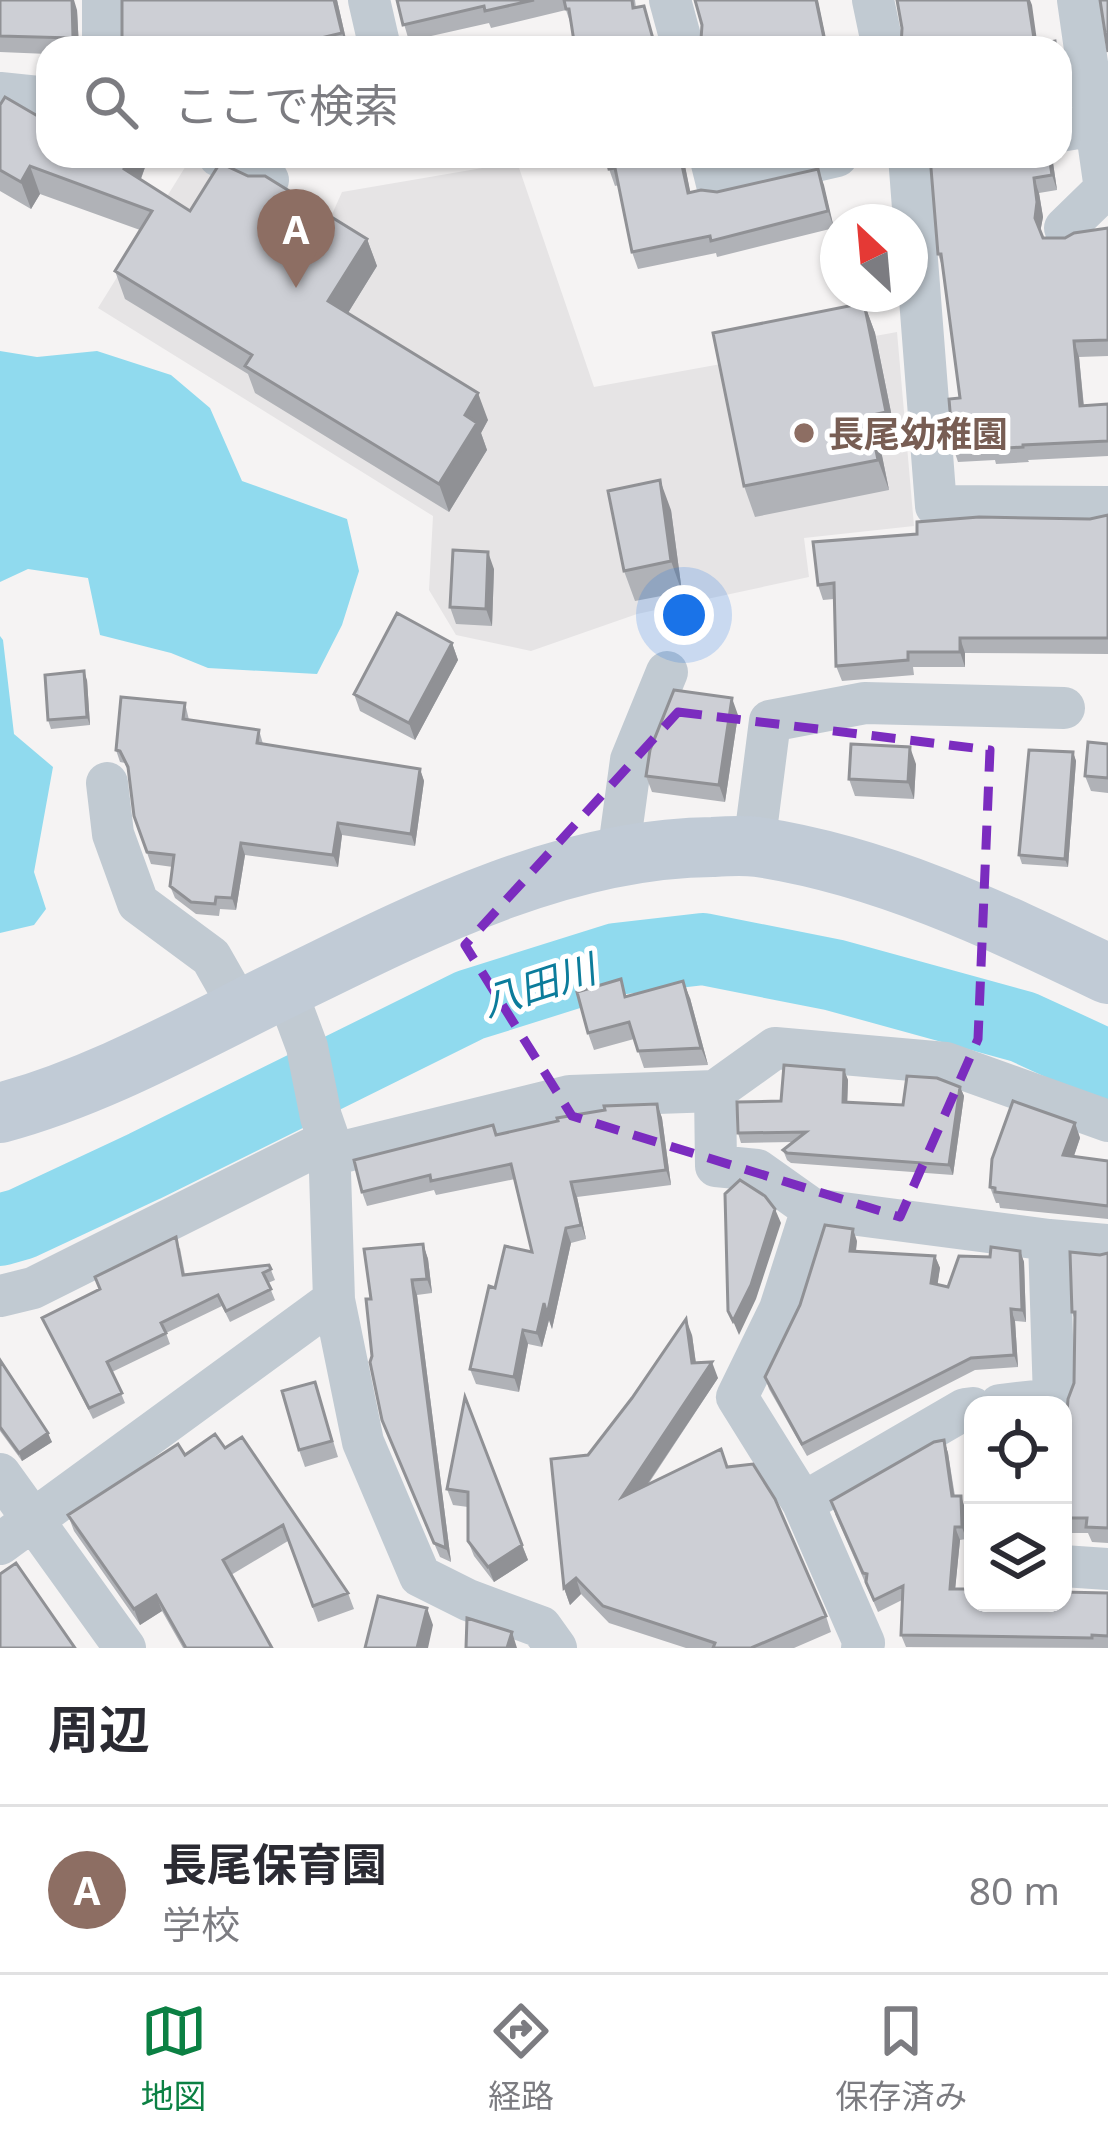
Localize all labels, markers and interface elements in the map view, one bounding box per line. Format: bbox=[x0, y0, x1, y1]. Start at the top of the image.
search box bbox=[36, 36, 1072, 168]
icon: search bbox=[78, 69, 144, 135]
text: ここで検索 bbox=[174, 74, 399, 135]
pin: A bbox=[257, 189, 335, 288]
north arrow bbox=[820, 204, 928, 312]
place label: 長尾幼稚園 bbox=[828, 409, 1008, 458]
marker: 長尾幼稚園 bbox=[791, 420, 817, 446]
your location bbox=[654, 585, 714, 645]
water label: 八田川 bbox=[474, 939, 606, 1027]
map controls bbox=[964, 1396, 1072, 1612]
button: locate bbox=[964, 1396, 1072, 1504]
button: layers bbox=[964, 1504, 1072, 1612]
text: 周辺 bbox=[48, 1693, 150, 1763]
text: 長尾保育園 bbox=[162, 1833, 387, 1894]
text: A bbox=[74, 1863, 101, 1916]
text: 80 m bbox=[969, 1863, 1060, 1916]
text: 学校 bbox=[162, 1897, 240, 1950]
tab: 地図 bbox=[141, 1998, 207, 2118]
tab: 経路 bbox=[488, 1998, 554, 2118]
tab: 保存済み bbox=[835, 1998, 967, 2118]

